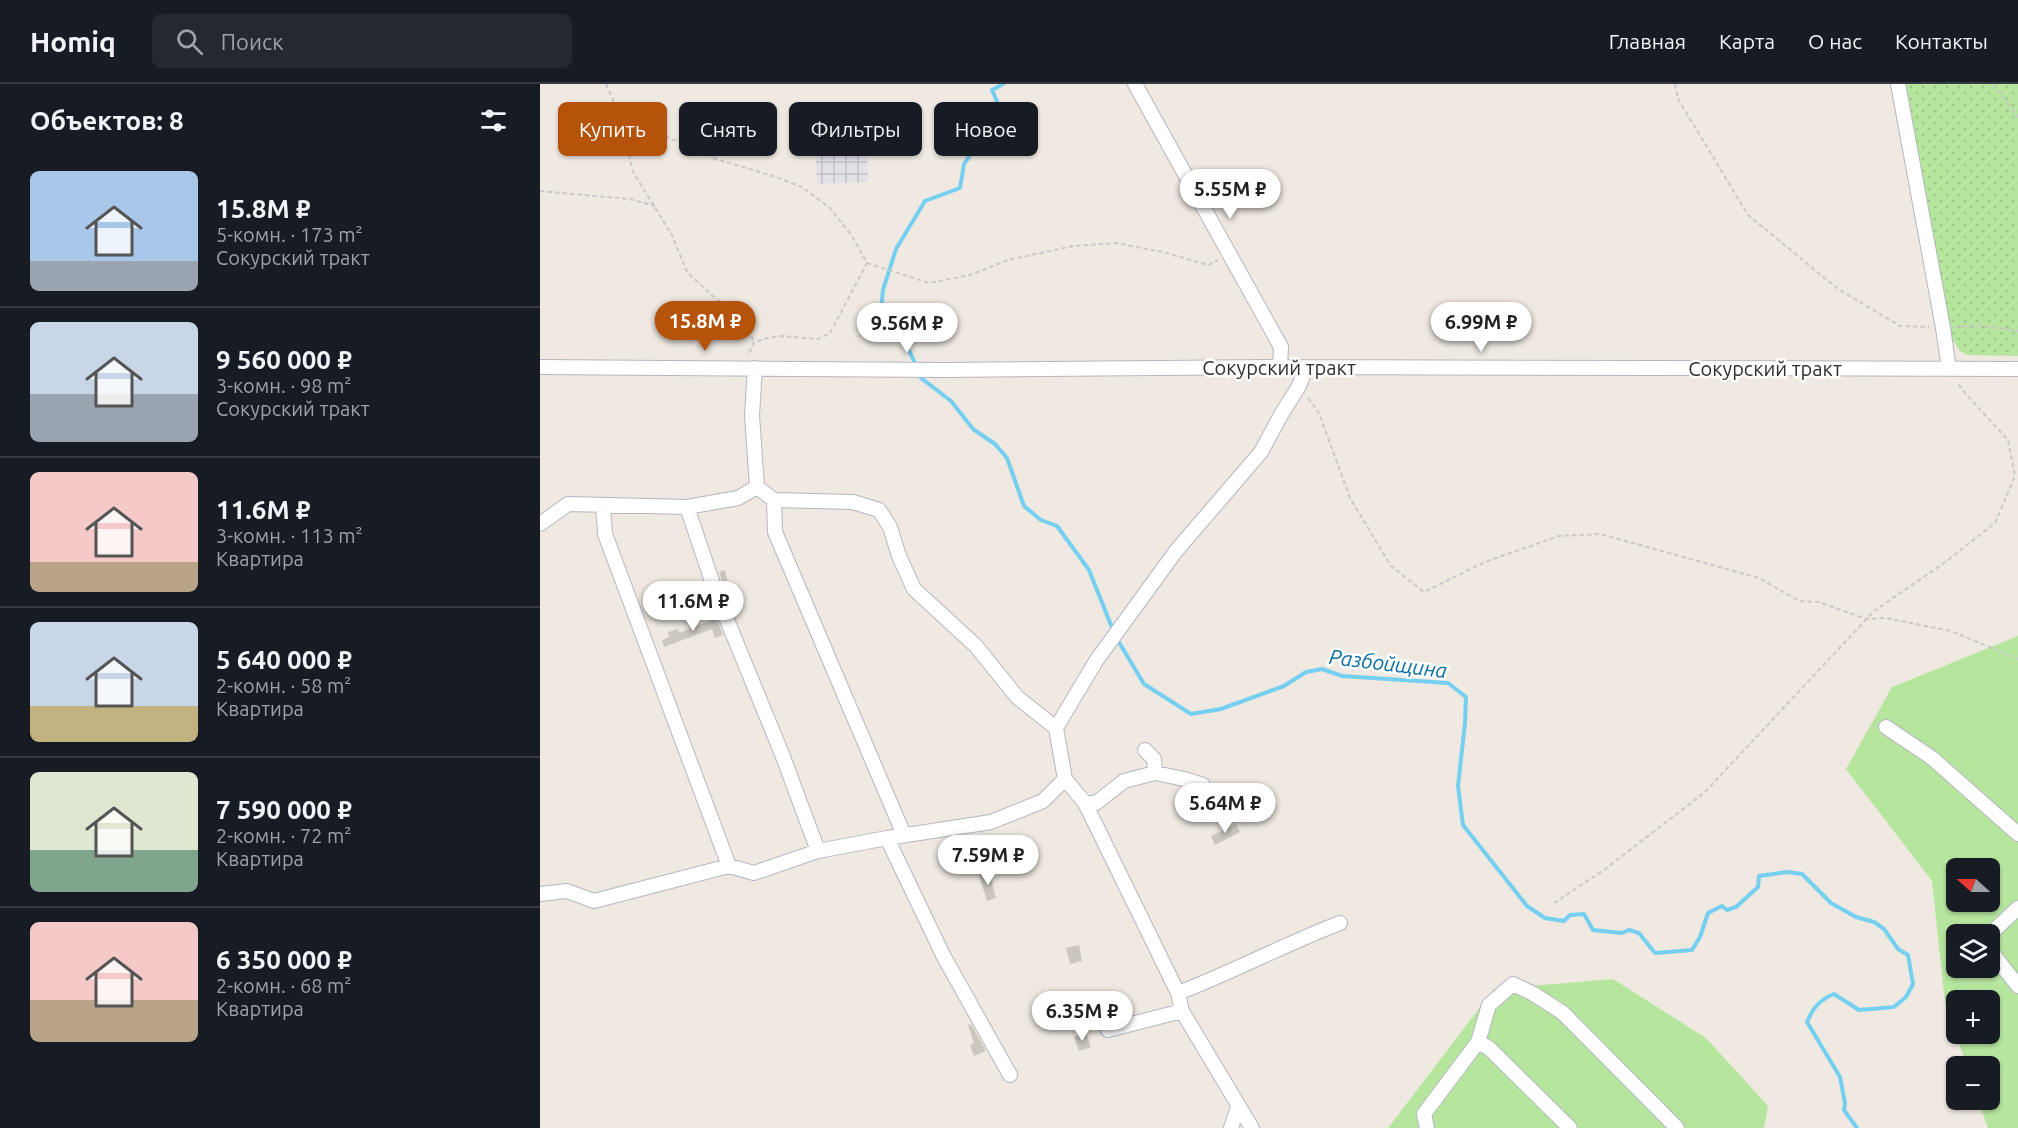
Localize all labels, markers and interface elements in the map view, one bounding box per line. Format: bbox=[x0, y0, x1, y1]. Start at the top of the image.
search box bbox=[152, 14, 572, 68]
icon: search bbox=[173, 25, 206, 58]
text: Homiq bbox=[30, 26, 116, 57]
text: Поиск bbox=[221, 29, 284, 54]
text: Главная bbox=[1609, 29, 1686, 53]
text: Карта bbox=[1719, 29, 1775, 53]
text: О нас bbox=[1808, 29, 1862, 53]
text: Контакты bbox=[1895, 29, 1988, 53]
chip: Купить bbox=[558, 102, 667, 156]
chip: Снять bbox=[679, 102, 777, 156]
chip: Фильтры bbox=[789, 102, 922, 156]
chip: Новое bbox=[934, 102, 1038, 156]
icon: filters bbox=[477, 104, 510, 137]
text: Объектов: 8 bbox=[30, 106, 184, 135]
pin: 5.55M ₽ bbox=[1175, 169, 1285, 220]
text: 5.55M ₽ bbox=[1194, 177, 1266, 200]
text: 15.8M ₽ bbox=[216, 194, 310, 223]
icon: home bbox=[78, 195, 150, 267]
text: 5-комн. · 173 m² bbox=[216, 223, 363, 246]
text: Сокурский тракт bbox=[216, 246, 370, 269]
pin: 15.8M ₽ bbox=[650, 301, 760, 352]
pin: 6.99M ₽ bbox=[1426, 302, 1536, 353]
pin: 9.56M ₽ bbox=[852, 303, 962, 354]
text: 15.8M ₽ bbox=[669, 309, 741, 332]
text: 6.99M ₽ bbox=[1445, 310, 1517, 333]
text: 9.56M ₽ bbox=[871, 311, 943, 334]
text: 9 560 000 ₽ bbox=[216, 345, 352, 374]
icon: home bbox=[78, 346, 150, 418]
street label: Сокурский тракт bbox=[1202, 356, 1356, 379]
street label: Сокурский тракт bbox=[1688, 357, 1842, 380]
text: 3-комн. · 98 m² bbox=[216, 374, 351, 397]
text: Сокурский тракт bbox=[216, 397, 370, 420]
text: 11.6M ₽ bbox=[216, 495, 310, 524]
icon: home bbox=[78, 496, 150, 568]
text: 3-комн. · 113 m² bbox=[216, 524, 363, 547]
text: Квартира bbox=[216, 547, 304, 570]
pin: 11.6M ₽ bbox=[638, 581, 748, 632]
text: 11.6M ₽ bbox=[657, 589, 729, 612]
water label: Разбойщина bbox=[1328, 644, 1449, 682]
text: 5 640 000 ₽ bbox=[216, 645, 352, 674]
icon: home bbox=[78, 646, 150, 718]
text: 2-комн. · 58 m² bbox=[216, 674, 351, 697]
text: Квартира bbox=[216, 697, 304, 720]
pin: 5.64M ₽ bbox=[1170, 783, 1280, 834]
text: 5.64M ₽ bbox=[1189, 791, 1261, 814]
text: 7 590 000 ₽ bbox=[216, 795, 352, 824]
icon: home bbox=[78, 796, 150, 868]
text: 2-комн. · 72 m² bbox=[216, 824, 351, 847]
pin: 7.59M ₽ bbox=[933, 835, 1043, 886]
text: 7.59M ₽ bbox=[952, 843, 1024, 866]
text: Квартира bbox=[216, 847, 304, 870]
north arrow bbox=[1946, 858, 2000, 912]
map controls bbox=[1946, 858, 2000, 1110]
button: layers bbox=[1946, 924, 2000, 978]
text: 6 350 000 ₽ bbox=[216, 945, 352, 974]
icon: home bbox=[78, 946, 150, 1018]
text: 2-комн. · 68 m² bbox=[216, 974, 351, 997]
button: + bbox=[1946, 990, 2000, 1044]
pin: 6.35M ₽ bbox=[1027, 991, 1137, 1042]
text: Квартира bbox=[216, 997, 304, 1020]
text: 6.35M ₽ bbox=[1046, 999, 1118, 1022]
button: − bbox=[1946, 1056, 2000, 1110]

